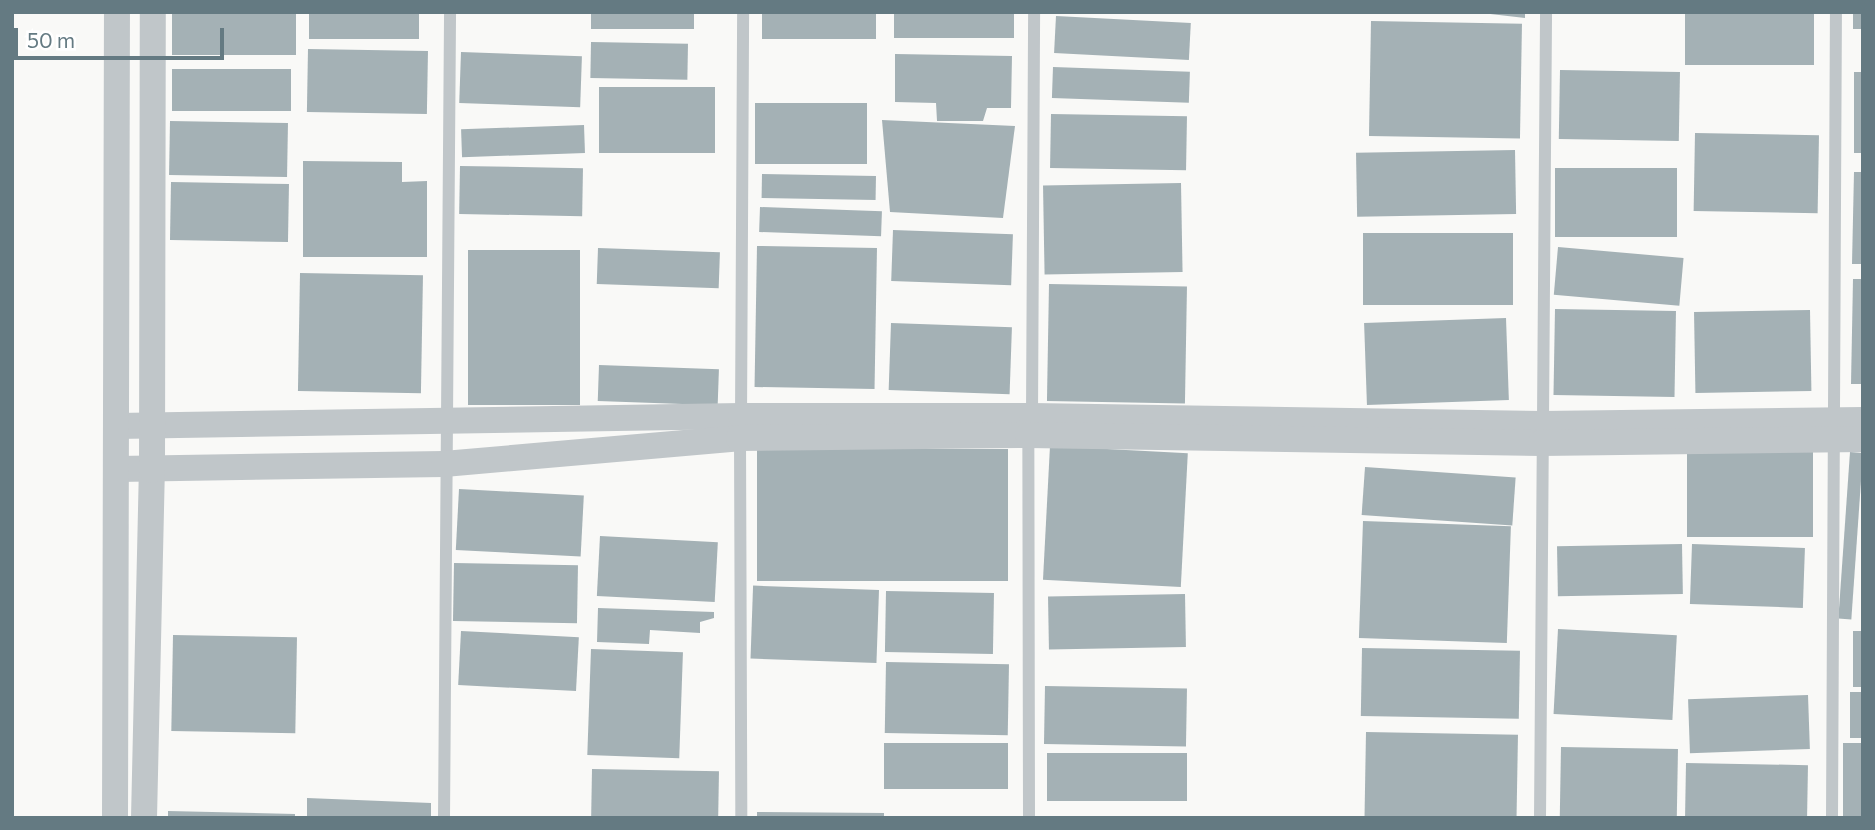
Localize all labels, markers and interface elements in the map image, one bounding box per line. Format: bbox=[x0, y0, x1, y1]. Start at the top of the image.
scale bar bbox=[18, 14, 228, 58]
text: 50 m bbox=[27, 27, 75, 52]

